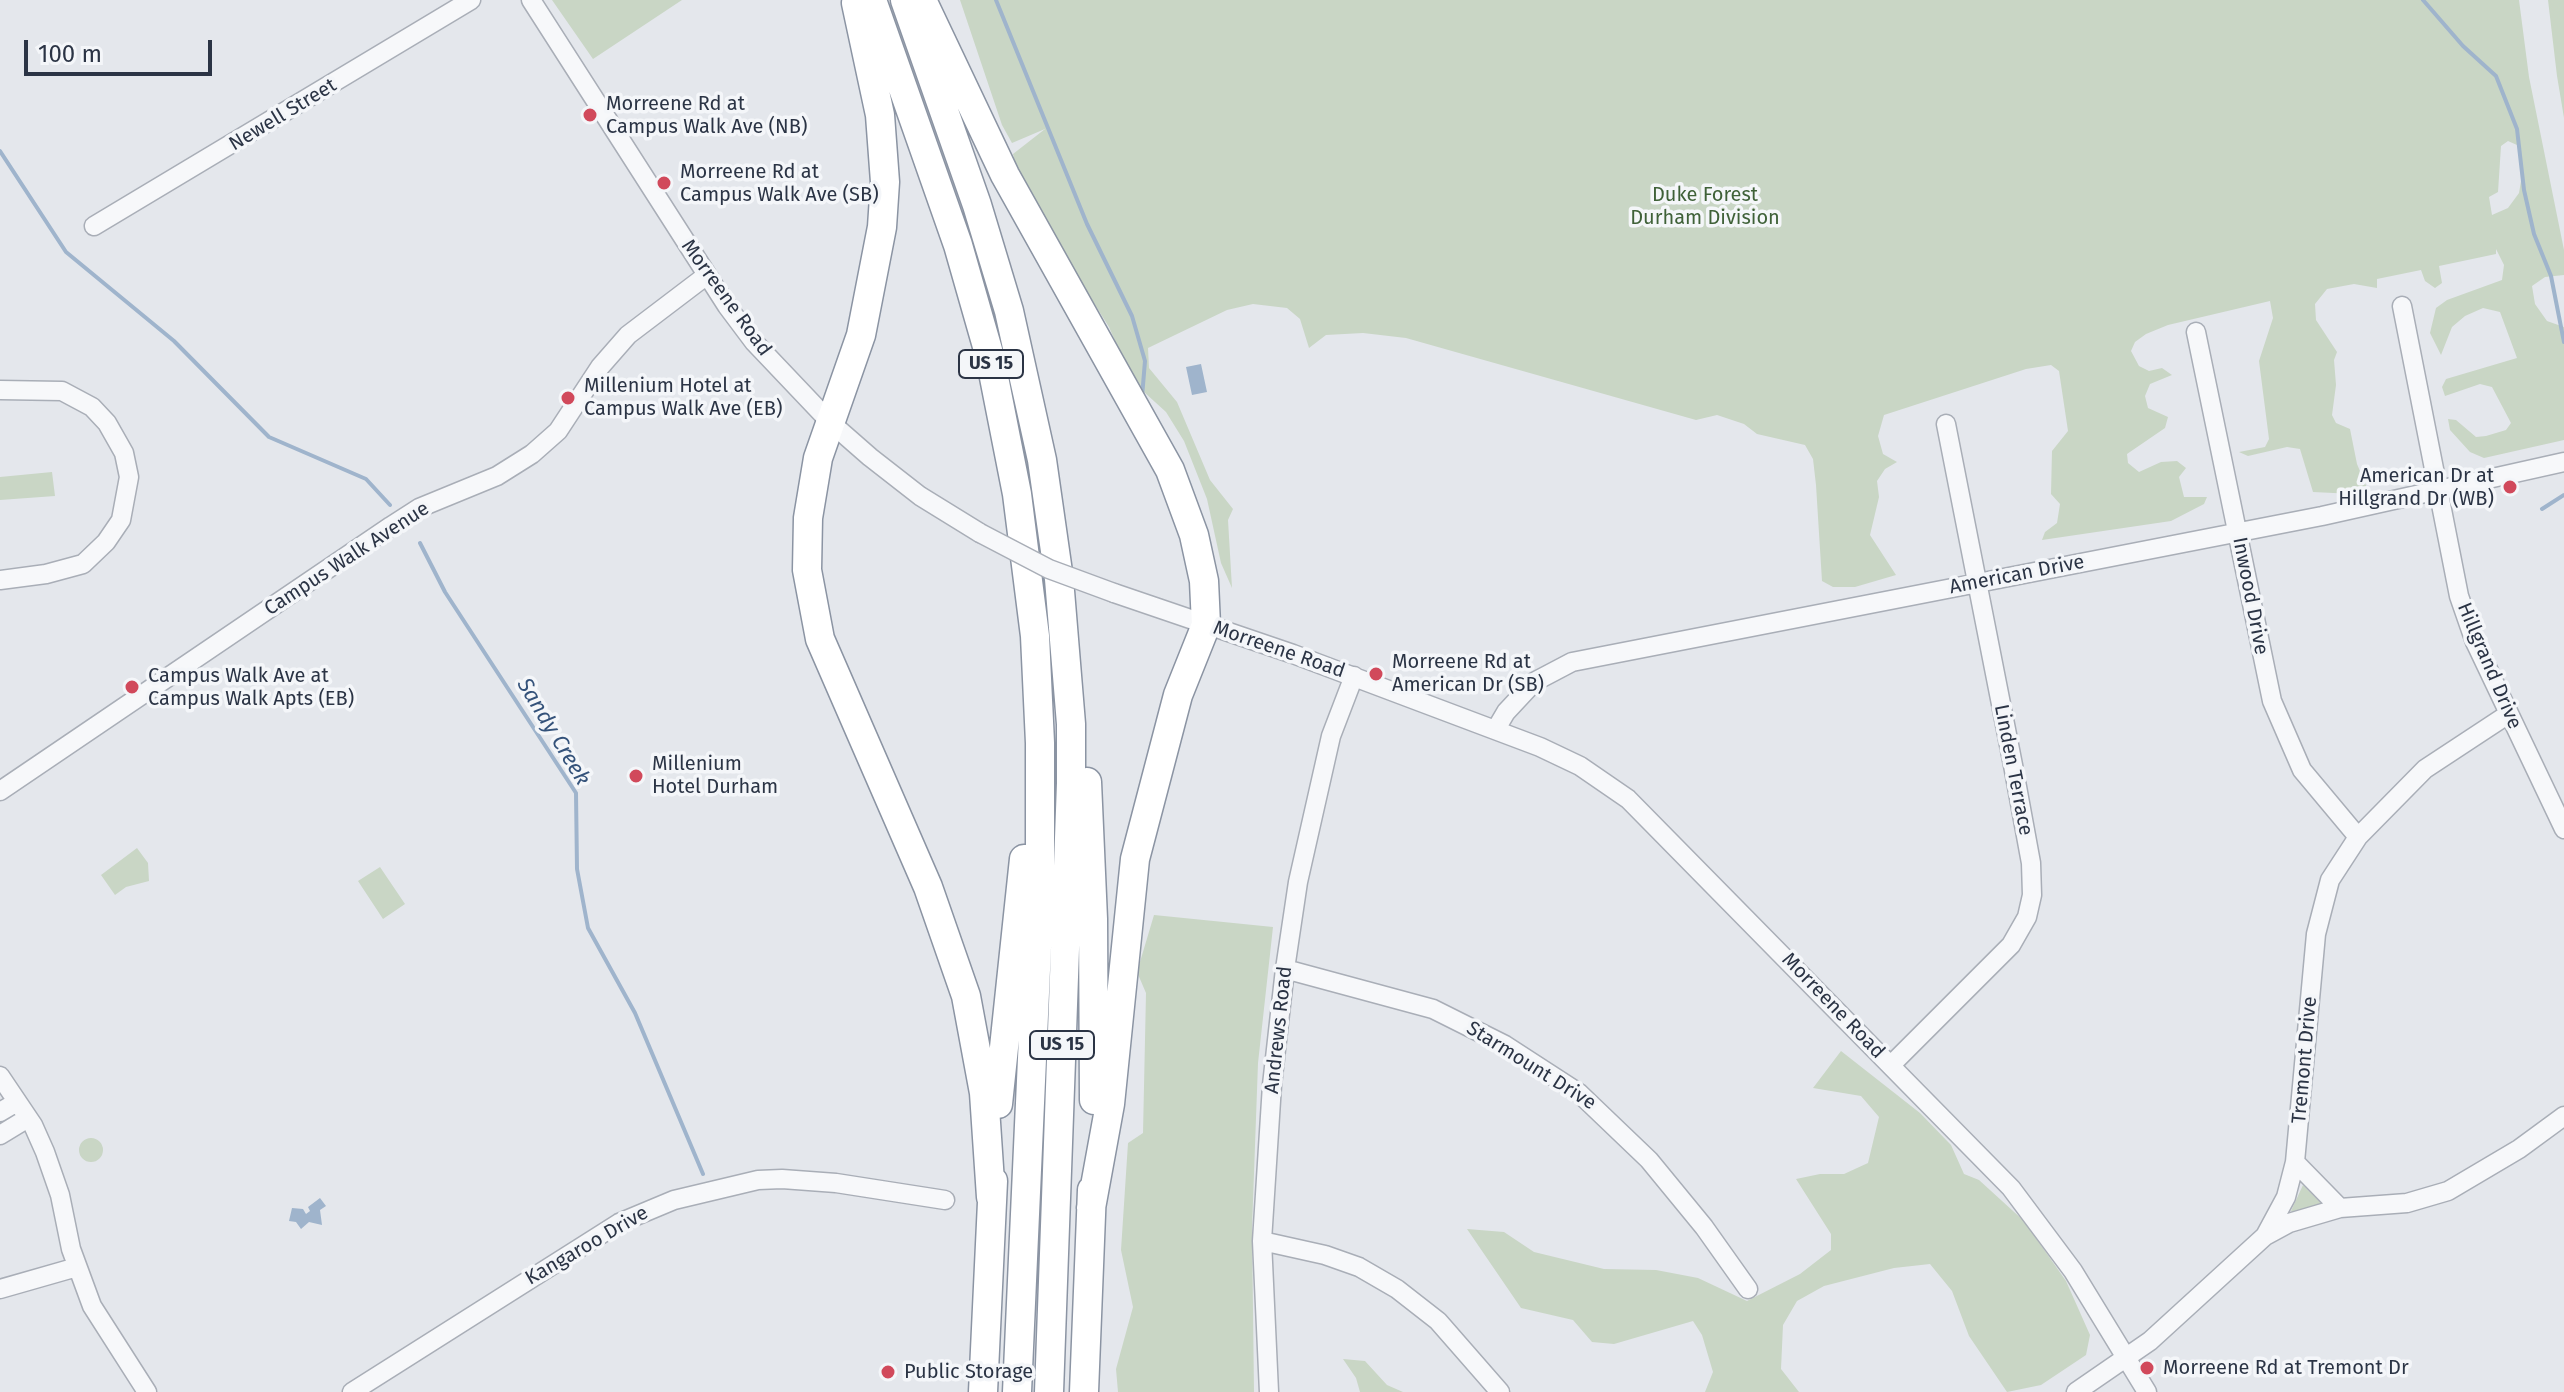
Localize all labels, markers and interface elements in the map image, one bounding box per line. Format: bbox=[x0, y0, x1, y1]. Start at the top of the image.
scale bar bbox=[28, 24, 216, 74]
text: 100 m bbox=[38, 40, 102, 68]
street label: Newell Street bbox=[225, 74, 341, 156]
place label: Morreene Rd at Campus Walk Ave (NB) bbox=[606, 92, 807, 139]
marker: Morreene Rd at Campus Walk Ave (NB) bbox=[581, 106, 599, 124]
place label: Morreene Rd at Campus Walk Ave (SB) bbox=[680, 160, 879, 207]
marker: Morreene Rd at Campus Walk Ave (SB) bbox=[655, 174, 673, 192]
park label: Duke Forest Durham Division bbox=[1630, 183, 1780, 230]
street label: Morreene Road bbox=[676, 235, 776, 361]
road number: US 15 bbox=[959, 350, 1023, 378]
place label: Millenium Hotel at Campus Walk Ave (EB) bbox=[584, 374, 782, 421]
marker: Millenium Hotel at Campus Walk Ave (EB) bbox=[559, 389, 577, 407]
place label: American Dr at Hillgrand Dr (WB) bbox=[2338, 464, 2494, 511]
marker: American Dr at Hillgrand Dr (WB) bbox=[2501, 478, 2519, 496]
street label: Campus Walk Avenue bbox=[260, 497, 434, 621]
street label: Inwood Drive bbox=[2227, 535, 2273, 657]
street label: American Drive bbox=[1947, 550, 2087, 600]
street label: Hillgrand Drive bbox=[2452, 599, 2526, 733]
street label: Morreene Road bbox=[1210, 616, 1348, 684]
place label: Morreene Rd at American Dr (SB) bbox=[1392, 650, 1544, 697]
place label: Campus Walk Ave at Campus Walk Apts (EB) bbox=[148, 664, 354, 711]
marker: Morreene Rd at American Dr (SB) bbox=[1367, 665, 1385, 683]
water label: Sandy Creek bbox=[511, 673, 595, 791]
marker: Campus Walk Ave at Campus Walk Apts (EB) bbox=[123, 678, 141, 696]
street label: Linden Terrace bbox=[1989, 702, 2037, 838]
place label: Millenium Hotel Durham bbox=[652, 752, 778, 799]
marker: Millenium Hotel Durham bbox=[627, 767, 645, 785]
street label: Morreene Road bbox=[1776, 948, 1890, 1064]
street label: Andrews Road bbox=[1260, 965, 1298, 1095]
street label: Tremont Drive bbox=[2287, 995, 2323, 1125]
street label: Starmount Drive bbox=[1462, 1017, 1600, 1115]
road number: US 15 bbox=[1030, 1031, 1094, 1059]
street label: Kangaroo Drive bbox=[521, 1201, 653, 1291]
place label: Morreene Rd at Tremont Dr bbox=[2163, 1356, 2409, 1380]
marker: Morreene Rd at Tremont Dr bbox=[2138, 1359, 2156, 1377]
place label: Public Storage bbox=[904, 1360, 1033, 1384]
marker: Public Storage bbox=[879, 1363, 897, 1381]

